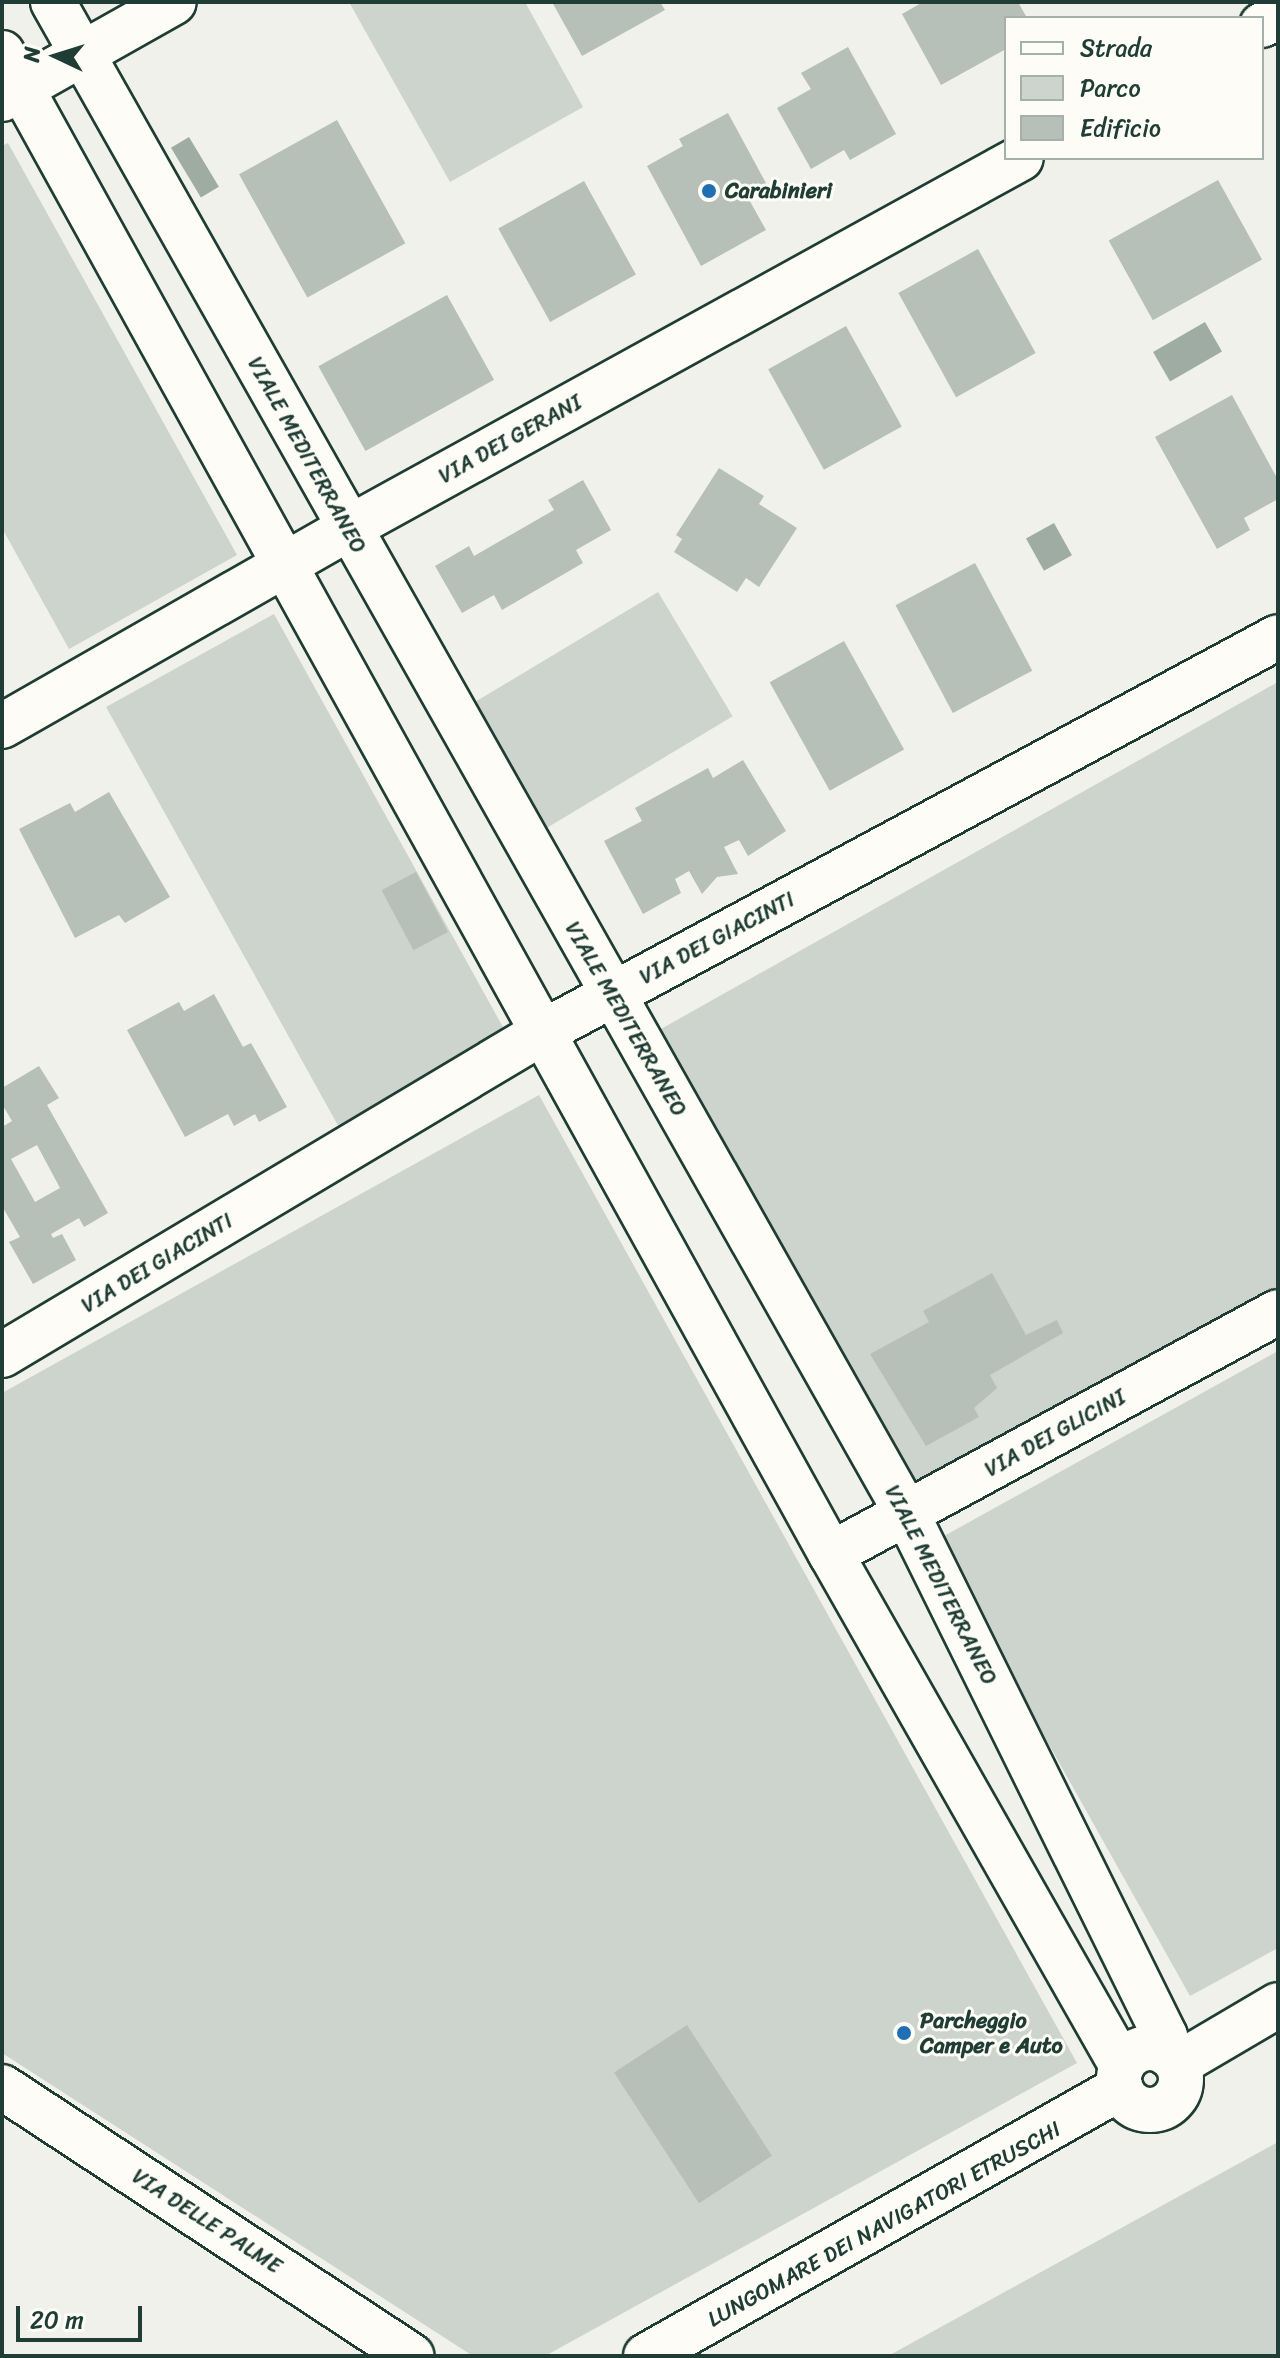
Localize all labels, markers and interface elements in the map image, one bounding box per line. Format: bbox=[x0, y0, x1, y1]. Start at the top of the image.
north arrow bbox=[16, 16, 96, 96]
legend bbox=[1004, 16, 1264, 160]
text: Strada bbox=[1080, 27, 1152, 69]
text: N bbox=[12, 45, 52, 63]
text: Parco bbox=[1080, 67, 1141, 109]
text: Edificio bbox=[1080, 107, 1161, 149]
place label: Carabinieri bbox=[725, 178, 832, 204]
marker: Carabinieri bbox=[700, 182, 718, 200]
street label: VIALE MEDITERRANEO bbox=[242, 352, 372, 558]
street label: VIA DEI GERANI bbox=[436, 390, 584, 488]
street label: VIA DEI GIACINTI bbox=[634, 886, 800, 990]
street label: VIALE MEDITERRANEO bbox=[559, 917, 693, 1121]
street label: VIA DEI GIACINTI bbox=[76, 1207, 238, 1319]
street label: VIA DEI GLICINI bbox=[981, 1384, 1129, 1482]
street label: VIALE MEDITERRANEO bbox=[879, 1481, 1003, 1689]
place label: Parcheggio Camper e Auto bbox=[920, 2007, 1063, 2058]
marker: Parcheggio Camper e Auto bbox=[895, 2024, 913, 2042]
street label: LUNGOMARE DEI NAVIGATORI ETRUSCHI bbox=[703, 2116, 1065, 2332]
street label: VIA DELLE PALME bbox=[128, 2163, 286, 2279]
scale bar bbox=[20, 2290, 146, 2340]
text: 20 m bbox=[30, 2299, 84, 2341]

